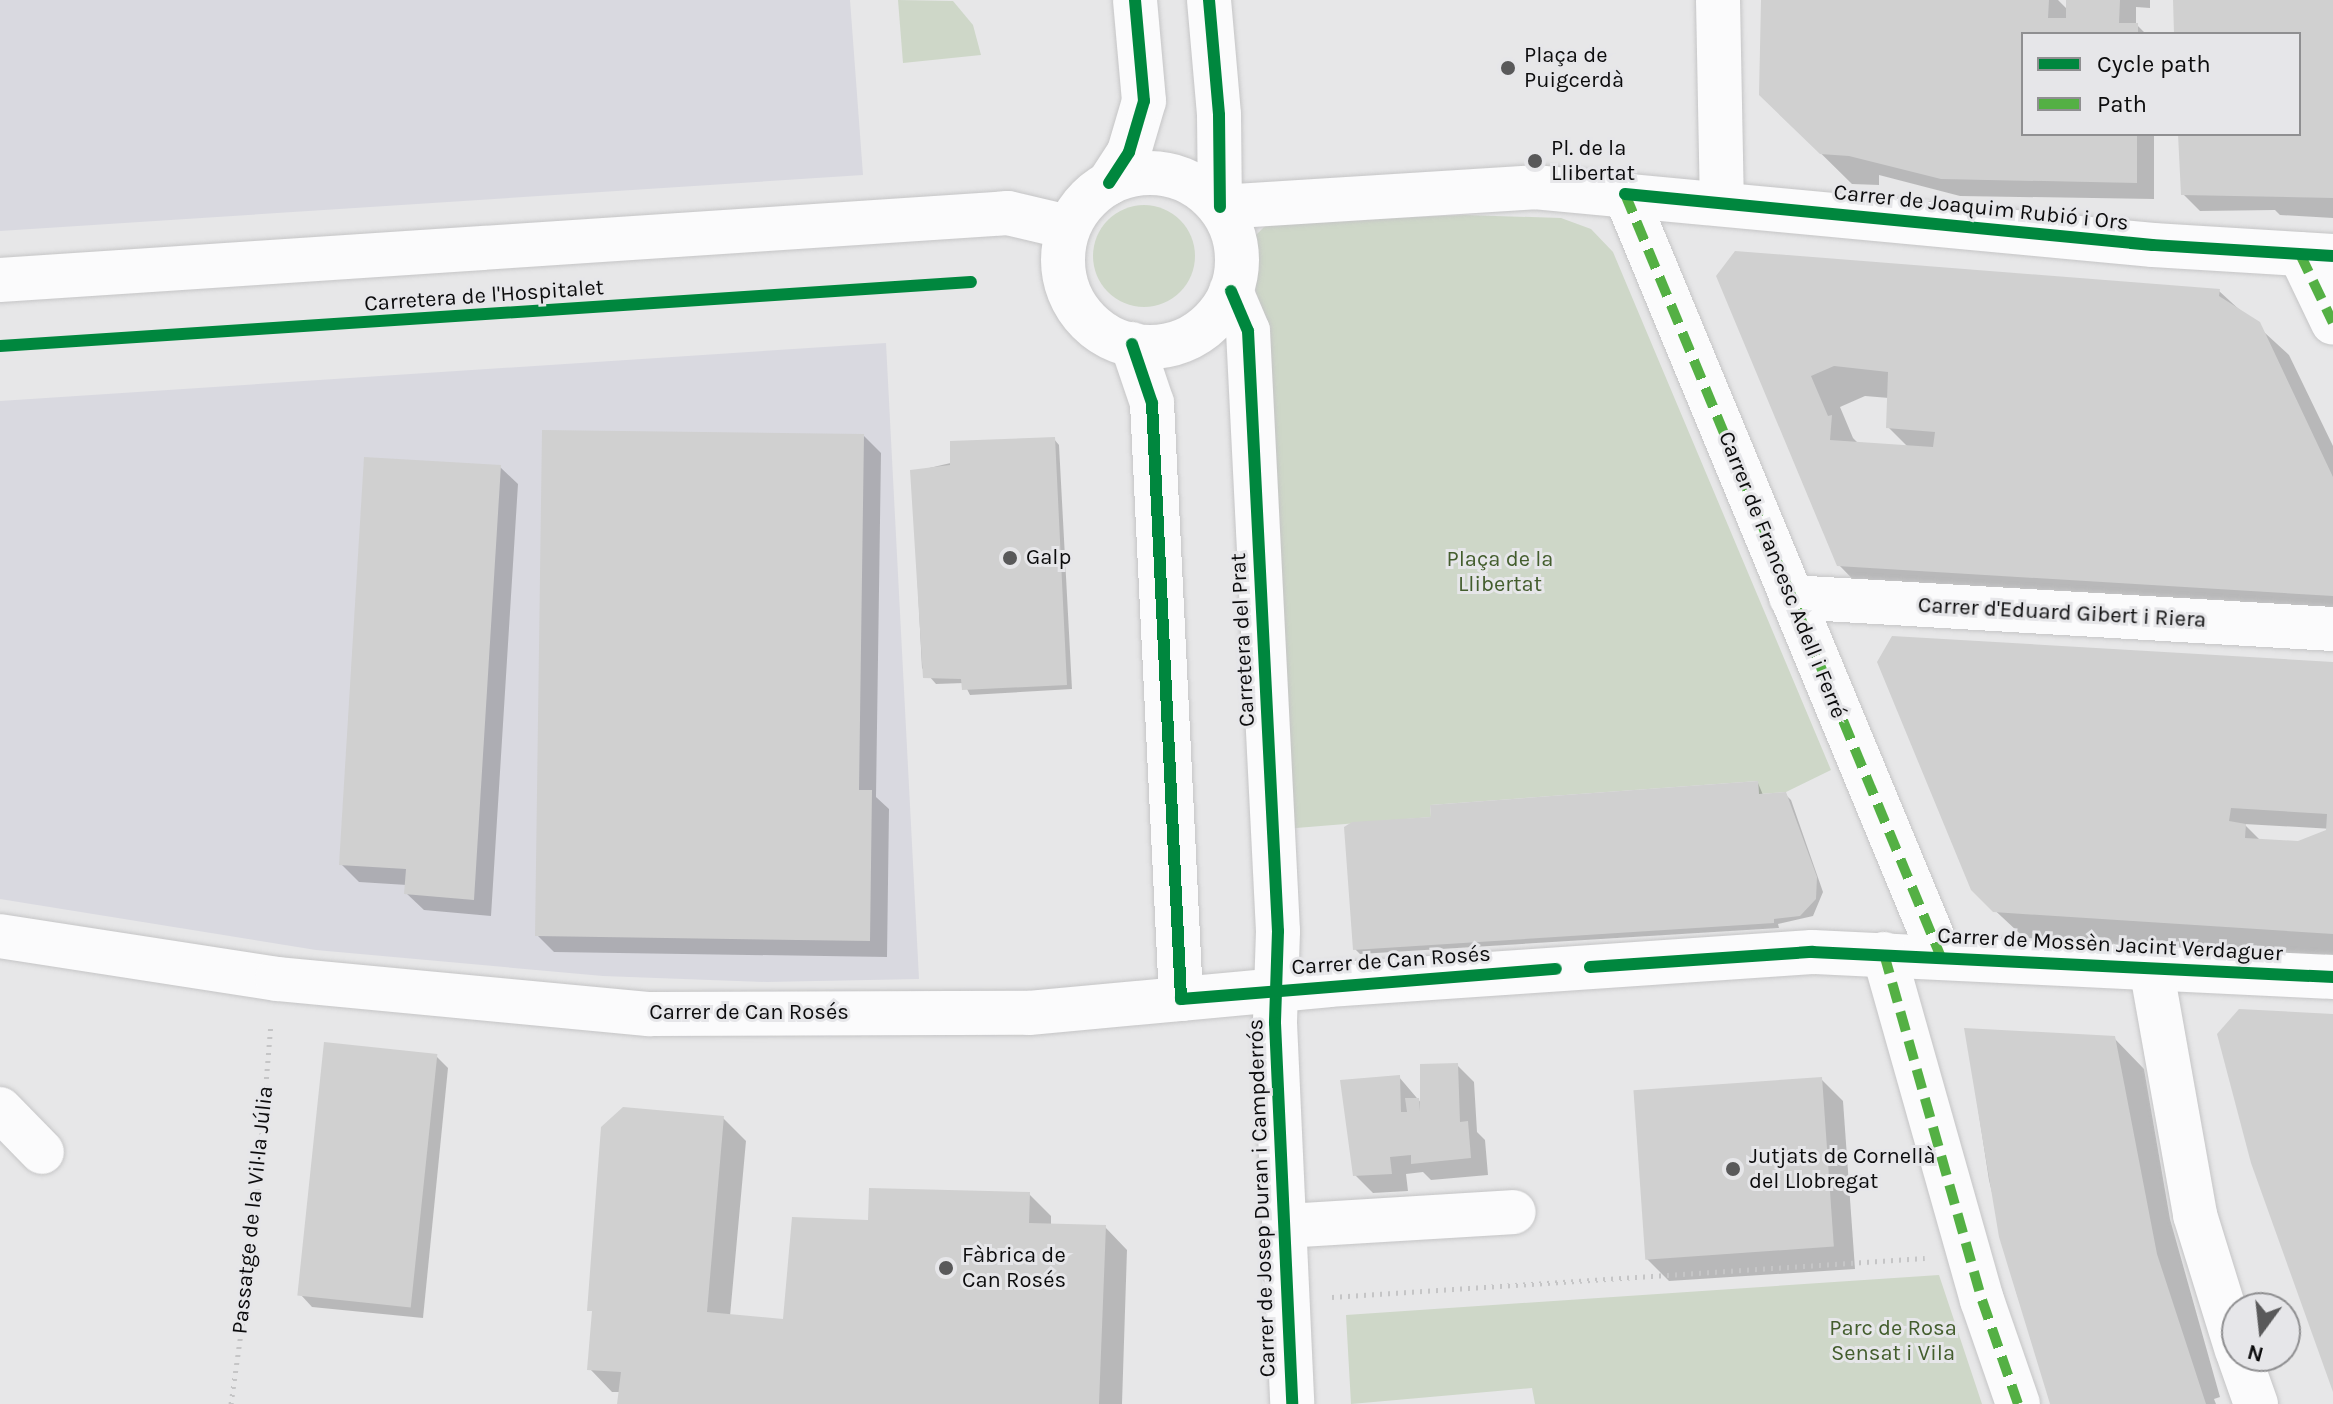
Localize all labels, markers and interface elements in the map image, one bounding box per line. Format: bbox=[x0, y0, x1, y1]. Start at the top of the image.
legend bbox=[2021, 32, 2301, 136]
place label: Plaça de Puigcerdà bbox=[1524, 42, 1624, 94]
text: Cycle path bbox=[2097, 50, 2211, 78]
marker: Plaça de Puigcerdà bbox=[1499, 59, 1517, 77]
text: Path bbox=[2097, 90, 2147, 118]
place label: Pl. de la Llibertat bbox=[1551, 135, 1635, 186]
marker: Pl. de la Llibertat bbox=[1526, 152, 1544, 170]
street label: Carrer de Joaquim Rubió i Ors bbox=[1832, 179, 2130, 237]
street label: Carretera de l'Hospitalet bbox=[363, 274, 605, 318]
street label: Carrer de Francesc Adell i Ferré bbox=[1712, 428, 1852, 722]
place label: Galp bbox=[1026, 545, 1071, 571]
park label: Plaça de la Llibertat bbox=[1447, 546, 1553, 598]
marker: Galp bbox=[1001, 549, 1019, 567]
street label: Carretera del Prat bbox=[1225, 552, 1261, 728]
street label: Carrer d'Eduard Gibert i Riera bbox=[1917, 592, 2207, 634]
street label: Carrer de Mossèn Jacint Verdaguer bbox=[1937, 923, 2283, 967]
street label: Carrer de Can Rosés bbox=[1291, 941, 1491, 981]
street label: Carrer de Can Rosés bbox=[649, 1000, 849, 1026]
street label: Carrer de Josep Duran i Campderrós bbox=[1243, 1018, 1281, 1378]
street label: Passatge de la Vil·la Júlia bbox=[227, 1085, 279, 1335]
place label: Jutjats de Cornellà del Llobregat bbox=[1749, 1143, 1936, 1194]
marker: Jutjats de Cornellà del Llobregat bbox=[1724, 1160, 1742, 1178]
place label: Fàbrica de Can Rosés bbox=[962, 1242, 1066, 1294]
marker: Fàbrica de Can Rosés bbox=[937, 1259, 955, 1277]
north arrow bbox=[2221, 1292, 2301, 1372]
park label: Parc de Rosa Sensat i Vila bbox=[1829, 1315, 1957, 1366]
text: N bbox=[2244, 1339, 2266, 1368]

